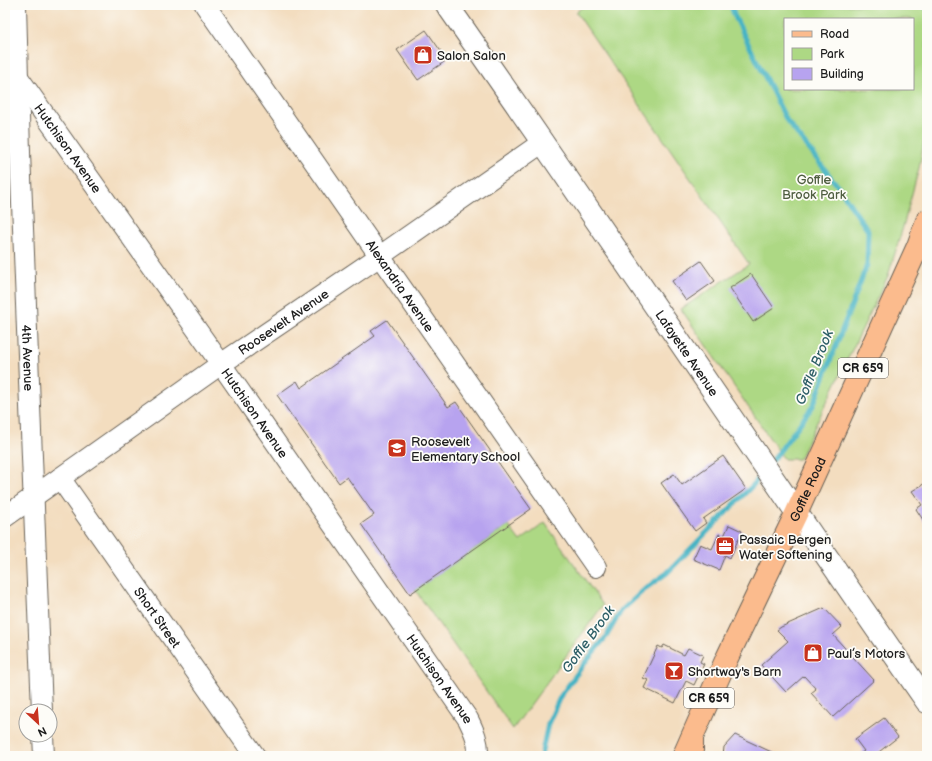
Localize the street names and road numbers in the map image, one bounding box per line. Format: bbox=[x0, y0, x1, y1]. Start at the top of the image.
street label: Hutchison Avenue bbox=[30, 101, 105, 197]
street label: Alexandria Avenue bbox=[362, 237, 437, 336]
street label: Roosevelt Avenue bbox=[235, 286, 332, 359]
street label: Lafayette Avenue bbox=[651, 308, 722, 400]
street label: 4th Avenue bbox=[18, 324, 36, 392]
road number: CR 659 bbox=[838, 358, 888, 378]
street label: Hutchison Avenue bbox=[217, 365, 291, 462]
street label: Goffle Road bbox=[786, 455, 830, 525]
street label: Short Street bbox=[130, 584, 184, 651]
street label: Hutchison Avenue bbox=[402, 631, 476, 727]
road number: CR 659 bbox=[684, 688, 734, 708]

